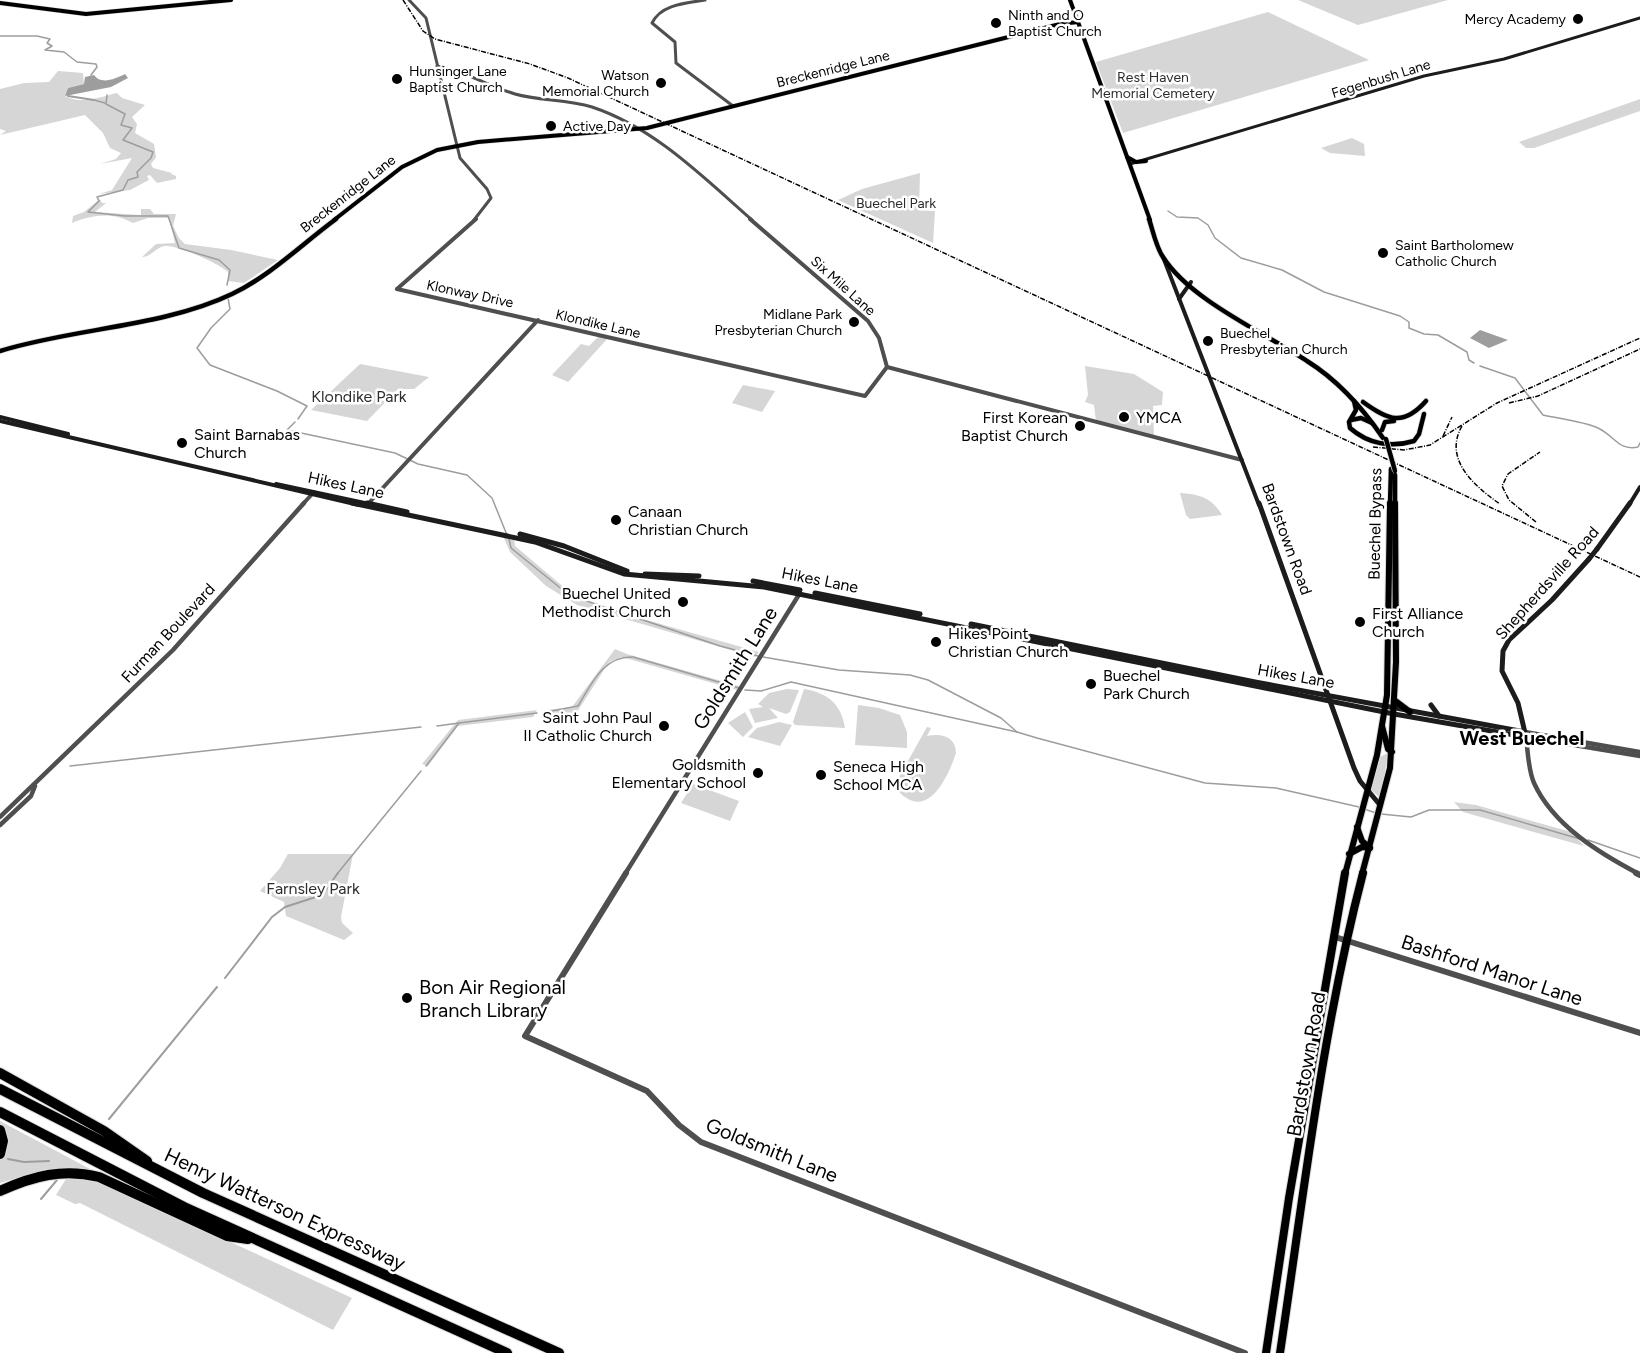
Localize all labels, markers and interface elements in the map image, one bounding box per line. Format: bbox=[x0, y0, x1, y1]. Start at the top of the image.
place label: Ninth and O Baptist Church bbox=[1008, 7, 1102, 40]
place label: Mercy Academy bbox=[1464, 11, 1567, 28]
marker: Mercy Academy bbox=[1571, 12, 1585, 26]
marker: Ninth and O Baptist Church bbox=[989, 16, 1003, 30]
street label: Breckenridge Lane bbox=[775, 47, 892, 91]
street label: Fegenbush Lane bbox=[1329, 56, 1433, 102]
place label: Hunsinger Lane Baptist Church bbox=[409, 63, 507, 96]
place label: Watson Memorial Church bbox=[542, 67, 649, 100]
park label: Rest Haven Memorial Cemetery bbox=[1091, 69, 1215, 102]
marker: Hunsinger Lane Baptist Church bbox=[390, 72, 404, 86]
marker: Watson Memorial Church bbox=[654, 76, 668, 90]
place label: Active Day bbox=[563, 118, 631, 135]
marker: Active Day bbox=[544, 119, 558, 133]
street label: Breckenridge Lane bbox=[297, 151, 399, 236]
park label: Buechel Park bbox=[856, 195, 936, 212]
place label: Saint Bartholomew Catholic Church bbox=[1395, 237, 1514, 270]
marker: Saint Bartholomew Catholic Church bbox=[1376, 246, 1390, 260]
street label: Six Mile Lane bbox=[807, 253, 879, 320]
street label: Klonway Drive bbox=[425, 276, 515, 312]
street label: Klondike Lane bbox=[554, 306, 642, 342]
place label: Midlane Park Presbyterian Church bbox=[715, 306, 842, 339]
marker: Midlane Park Presbyterian Church bbox=[847, 315, 861, 329]
place label: Buechel Presbyterian Church bbox=[1220, 325, 1348, 358]
marker: Buechel Presbyterian Church bbox=[1201, 334, 1215, 348]
park label: Klondike Park bbox=[311, 387, 407, 406]
place label: First Korean Baptist Church bbox=[961, 408, 1068, 445]
place label: YMCA bbox=[1136, 408, 1182, 427]
marker: YMCA bbox=[1117, 410, 1131, 424]
marker: First Korean Baptist Church bbox=[1073, 419, 1087, 433]
place label: Saint Barnabas Church bbox=[194, 425, 300, 462]
marker: Saint Barnabas Church bbox=[175, 436, 189, 450]
street label: Hikes Lane bbox=[306, 468, 386, 502]
street label: Buechel Bypass bbox=[1365, 468, 1385, 580]
street label: Bardstown Road bbox=[1258, 481, 1316, 597]
place label: Canaan Christian Church bbox=[628, 502, 748, 539]
marker: Canaan Christian Church bbox=[609, 513, 623, 527]
street label: Shepherdsville Road bbox=[1491, 523, 1603, 643]
street label: Hikes Lane bbox=[780, 563, 860, 597]
street label: Furman Boulevard bbox=[117, 579, 219, 687]
place label: Buechel United Methodist Church bbox=[542, 584, 671, 621]
marker: Buechel United Methodist Church bbox=[676, 595, 690, 609]
street label: Goldsmith Lane bbox=[688, 602, 782, 734]
place label: First Alliance Church bbox=[1372, 604, 1464, 641]
marker: First Alliance Church bbox=[1353, 615, 1367, 629]
place label: Hikes Point Christian Church bbox=[948, 624, 1068, 661]
marker: Hikes Point Christian Church bbox=[929, 635, 943, 649]
street label: Hikes Lane bbox=[1256, 660, 1336, 692]
place label: Buechel Park Church bbox=[1103, 666, 1190, 703]
marker: Buechel Park Church bbox=[1084, 677, 1098, 691]
place label: Saint John Paul II Catholic Church bbox=[523, 708, 652, 745]
marker: Saint John Paul II Catholic Church bbox=[657, 719, 671, 733]
district label: West Buechel bbox=[1459, 726, 1585, 750]
place label: Goldsmith Elementary School bbox=[612, 755, 746, 792]
place label: Seneca High School MCA bbox=[833, 757, 924, 794]
marker: Goldsmith Elementary School bbox=[751, 766, 765, 780]
marker: Seneca High School MCA bbox=[814, 768, 828, 782]
park label: Farnsley Park bbox=[266, 879, 360, 898]
street label: Bashford Manor Lane bbox=[1398, 929, 1586, 1011]
place label: Bon Air Regional Branch Library bbox=[419, 975, 566, 1022]
street label: Bardstown Road bbox=[1281, 990, 1331, 1138]
marker: Bon Air Regional Branch Library bbox=[400, 991, 414, 1005]
street label: Goldsmith Lane bbox=[702, 1113, 842, 1187]
street label: Henry Watterson Expressway bbox=[161, 1143, 410, 1276]

